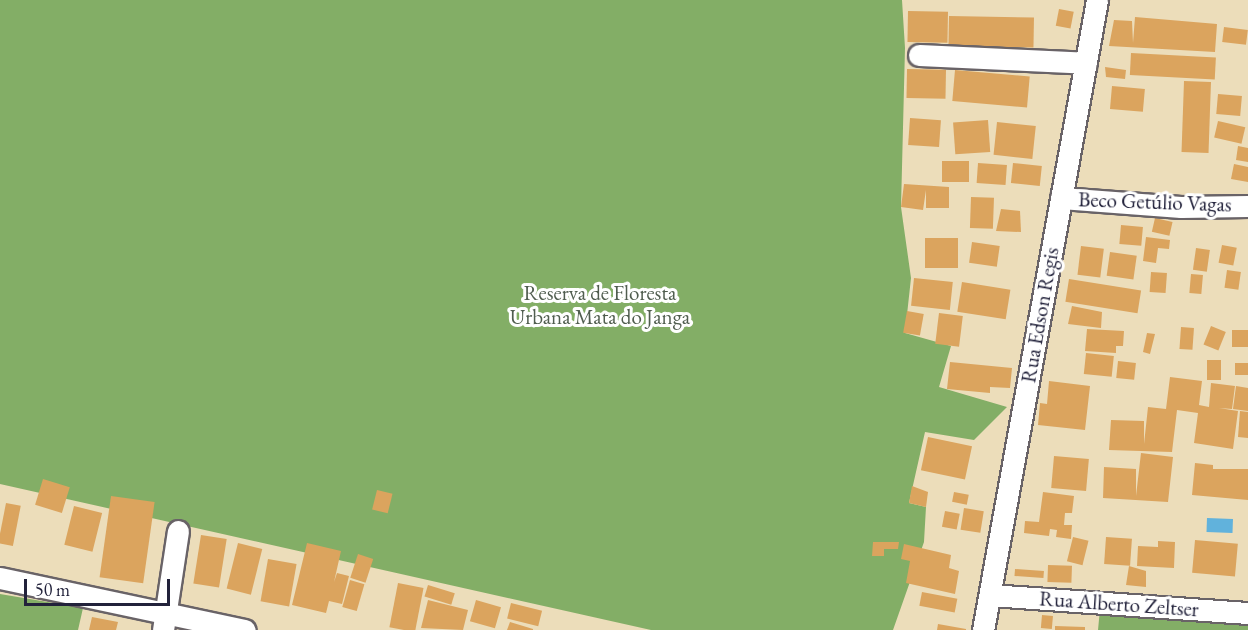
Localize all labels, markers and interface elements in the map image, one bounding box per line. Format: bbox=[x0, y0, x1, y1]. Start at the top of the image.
street label: Beco Getúlio Vagas bbox=[1078, 187, 1232, 217]
street label: Rua Edson Regis bbox=[1016, 245, 1064, 385]
park label: Reserva de Floresta Urbana Mata do Janga bbox=[510, 280, 690, 330]
scale bar bbox=[27, 567, 172, 605]
text: 50 m bbox=[35, 578, 70, 601]
street label: Rua Alberto Zeltser bbox=[1038, 586, 1200, 622]

